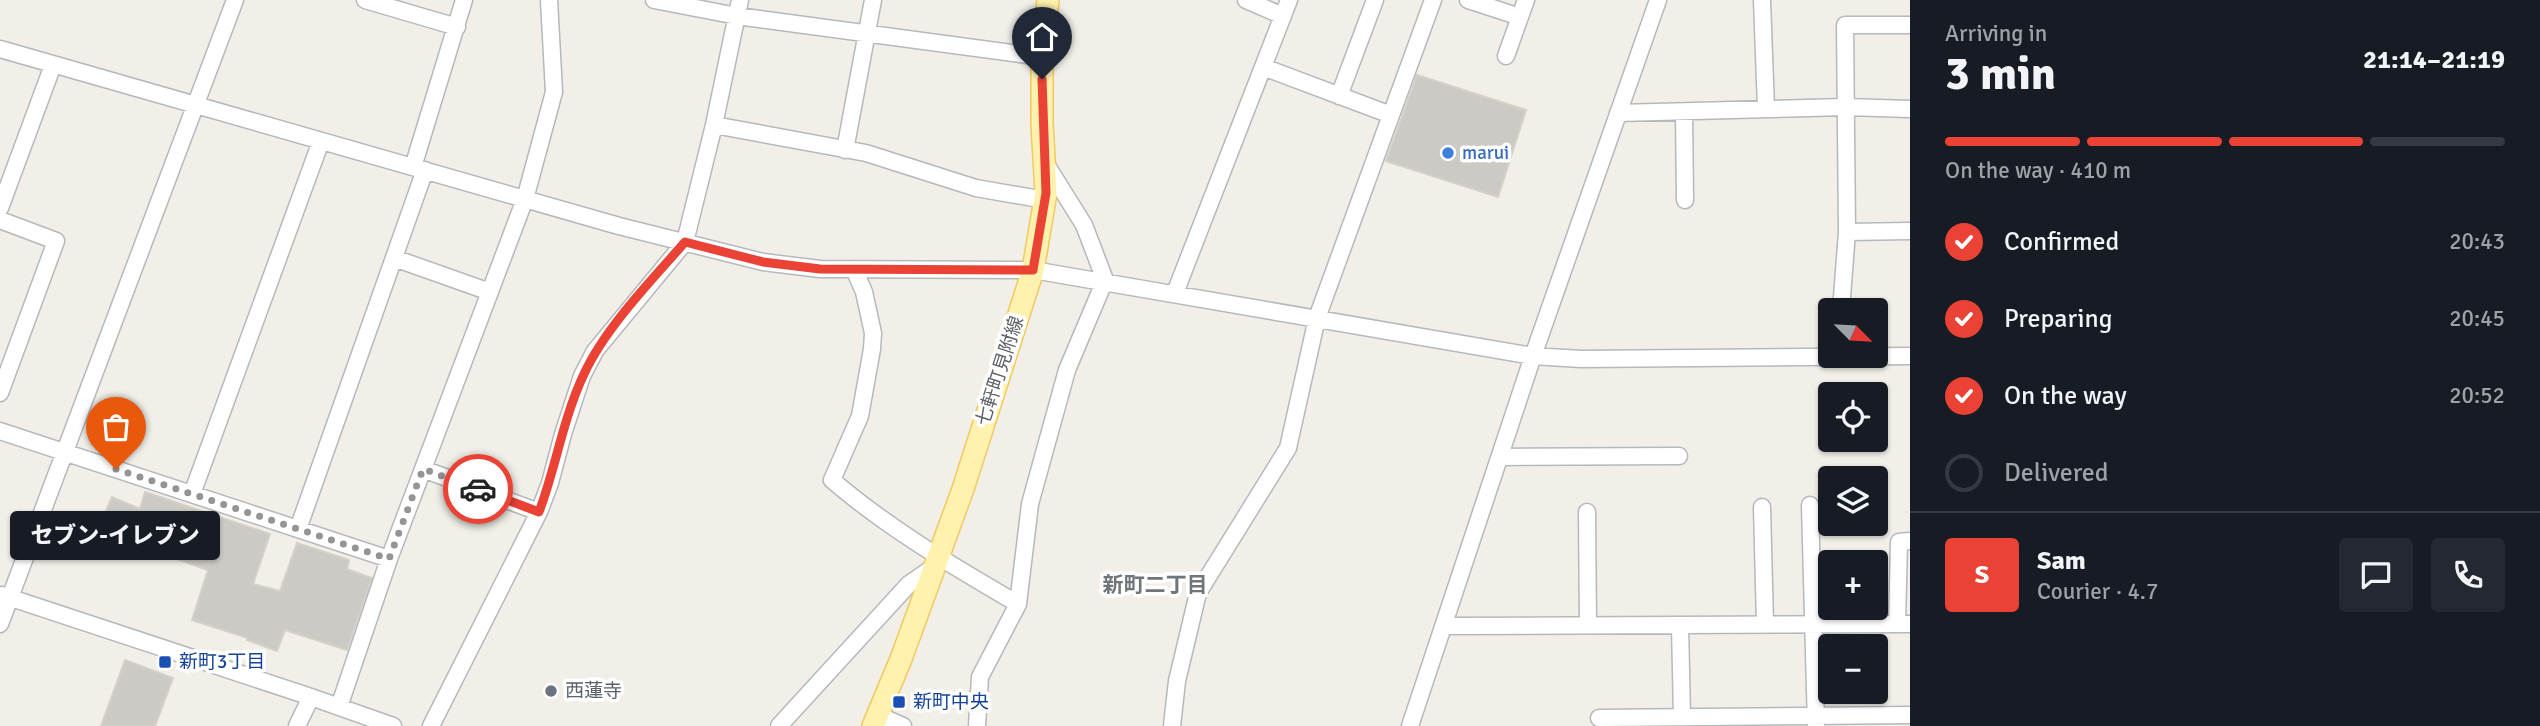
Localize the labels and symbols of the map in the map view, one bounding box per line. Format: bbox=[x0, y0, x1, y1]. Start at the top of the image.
pin bbox=[1012, 7, 1072, 79]
place label: marui bbox=[1462, 141, 1509, 165]
marker: marui bbox=[1440, 145, 1456, 161]
north arrow bbox=[1818, 298, 1888, 368]
street label: 七軒町見附線 bbox=[971, 313, 1029, 429]
pin bbox=[86, 397, 146, 469]
courier bbox=[443, 454, 513, 524]
callout: セブン-イレブン bbox=[11, 511, 221, 560]
district label: 新町二丁目 bbox=[1103, 572, 1208, 598]
place label: 新町3丁目 bbox=[179, 650, 265, 674]
marker: 新町3丁目 bbox=[157, 654, 173, 670]
place label: 西蓮寺 bbox=[565, 679, 622, 703]
marker: 西蓮寺 bbox=[543, 683, 559, 699]
place label: 新町中央 bbox=[913, 690, 989, 714]
marker: 新町中央 bbox=[891, 694, 907, 710]

